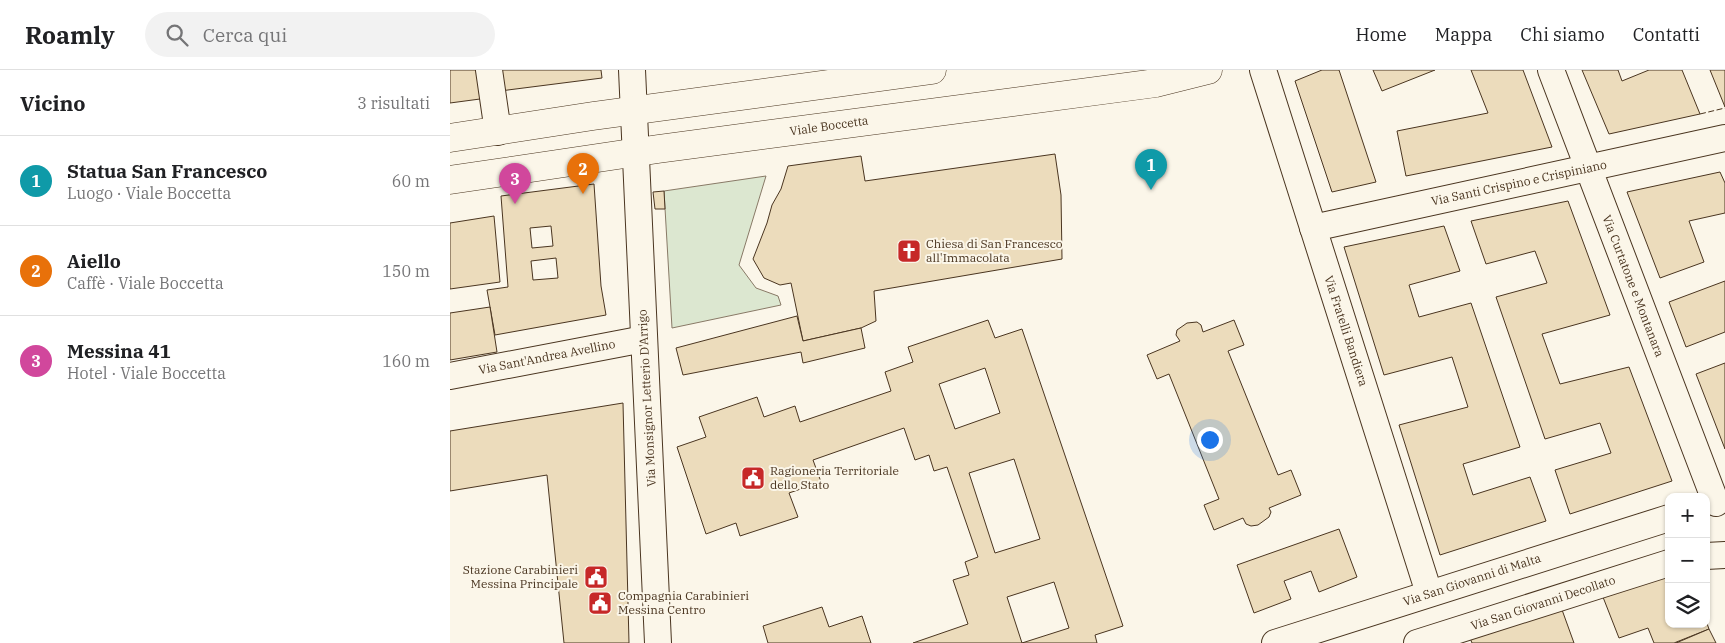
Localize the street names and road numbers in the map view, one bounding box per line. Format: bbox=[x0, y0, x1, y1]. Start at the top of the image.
street label: Viale Boccetta bbox=[789, 112, 870, 138]
street label: Via Santi Crispino e Crispiniano bbox=[1430, 156, 1608, 208]
street label: Via Curtatone e Montanara bbox=[1599, 213, 1668, 359]
street label: Via Fratelli Bandiera bbox=[1321, 273, 1372, 389]
street label: Via Monsignor Letterio D'Arrigo bbox=[634, 309, 659, 487]
street label: Via Sant'Andrea Avellino bbox=[477, 336, 617, 377]
street label: Via San Giovanni di Malta bbox=[1401, 550, 1543, 609]
street label: Via San Giovanni Decollato bbox=[1469, 572, 1617, 633]

